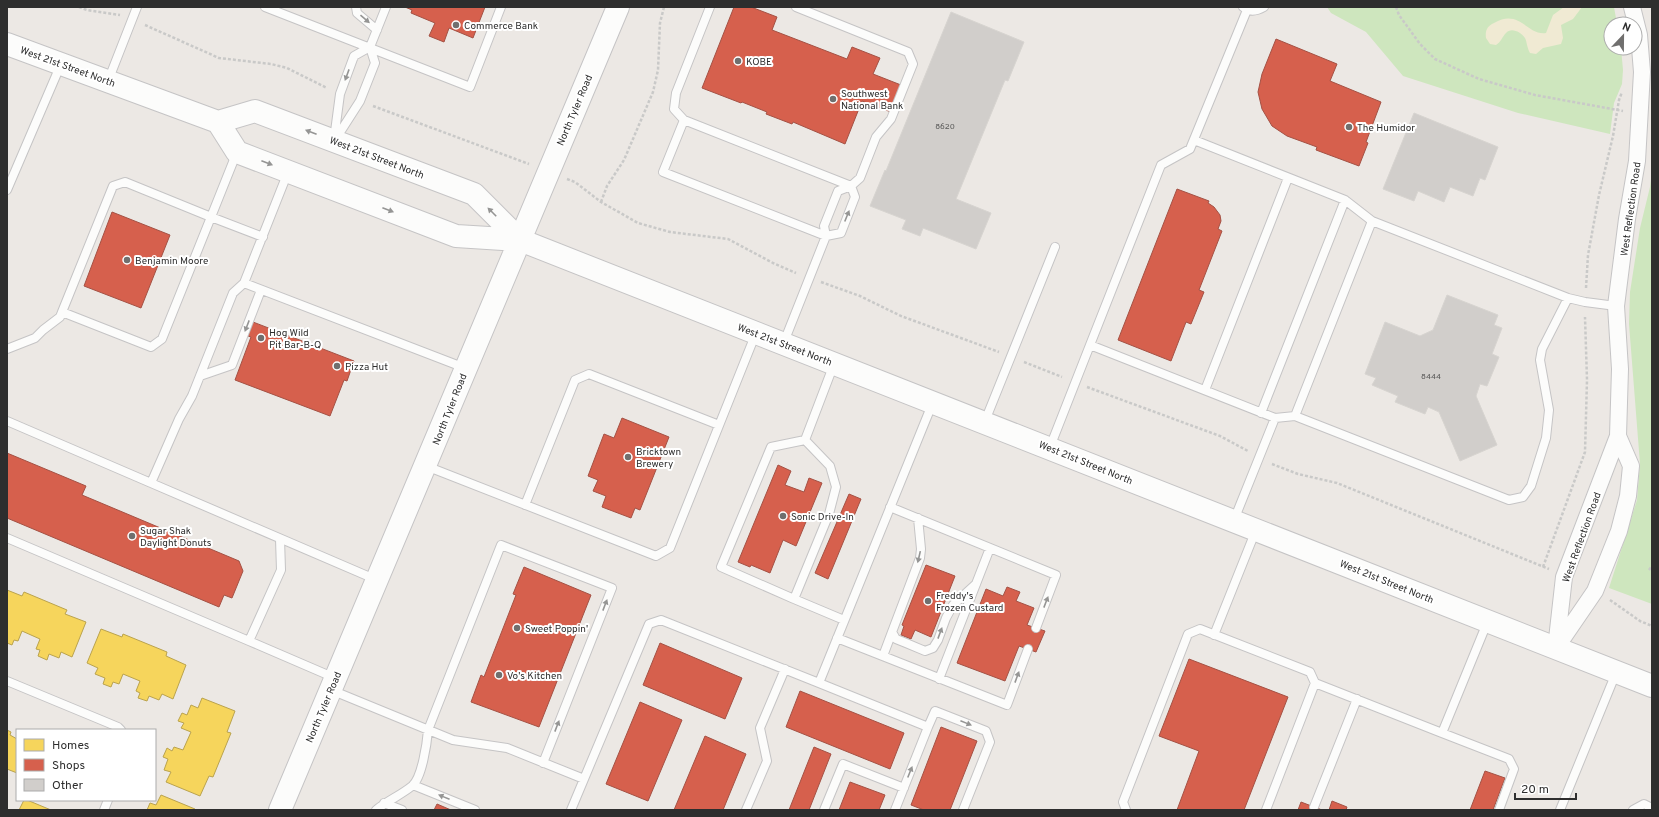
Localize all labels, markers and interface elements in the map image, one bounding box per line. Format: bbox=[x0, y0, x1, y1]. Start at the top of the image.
one-way arrow bbox=[359, 15, 370, 24]
north arrow bbox=[1603, 16, 1643, 56]
marker: Commerce Bank bbox=[451, 20, 461, 30]
place label: Commerce Bank bbox=[464, 20, 538, 33]
text: N bbox=[1620, 20, 1633, 36]
street label: West 21st Street North bbox=[18, 44, 117, 91]
marker: KOBE bbox=[733, 56, 743, 66]
place label: KOBE bbox=[746, 56, 772, 69]
one-way arrow bbox=[343, 70, 349, 82]
street label: North Tyler Road bbox=[555, 73, 596, 148]
place label: Southwest National Bank bbox=[841, 88, 903, 113]
marker: Southwest National Bank bbox=[828, 94, 838, 104]
house number: 8620 bbox=[935, 122, 955, 132]
marker: The Humidor bbox=[1344, 122, 1354, 132]
place label: The Humidor bbox=[1357, 122, 1415, 135]
one-way arrow bbox=[305, 129, 317, 135]
street label: West 21st Street North bbox=[327, 134, 426, 182]
one-way arrow bbox=[261, 161, 273, 167]
street label: West Reflection Road bbox=[1618, 161, 1645, 257]
one-way arrow bbox=[383, 207, 395, 213]
one-way arrow bbox=[487, 207, 497, 217]
one-way arrow bbox=[844, 211, 850, 222]
marker: Benjamin Moore bbox=[122, 255, 132, 265]
place label: Benjamin Moore bbox=[135, 255, 208, 268]
one-way arrow bbox=[243, 321, 249, 333]
street label: West 21st Street North bbox=[735, 321, 834, 369]
place label: Hog Wild Pit Bar-B-Q bbox=[269, 327, 321, 352]
marker: Hog Wild Pit Bar-B-Q bbox=[256, 333, 266, 343]
marker: Pizza Hut bbox=[332, 361, 342, 371]
place label: Pizza Hut bbox=[345, 361, 388, 374]
street label: North Tyler Road bbox=[430, 372, 471, 447]
house number: 8444 bbox=[1421, 372, 1441, 382]
street label: West 21st Street North bbox=[1036, 439, 1134, 488]
place label: Bricktown Brewery bbox=[636, 446, 681, 471]
marker: Bricktown Brewery bbox=[623, 452, 633, 462]
street label: West Reflection Road bbox=[1560, 491, 1605, 584]
marker: Sonic Drive-In bbox=[778, 511, 788, 521]
place label: Sonic Drive-In bbox=[791, 511, 854, 524]
place label: Sugar Shak Daylight Donuts bbox=[140, 525, 212, 550]
marker: Sugar Shak Daylight Donuts bbox=[127, 531, 137, 541]
one-way arrow bbox=[916, 551, 922, 563]
street label: West 21st Street North bbox=[1337, 558, 1435, 607]
place label: Freddy's Frozen Custard bbox=[936, 590, 1003, 615]
one-way arrow bbox=[1043, 595, 1049, 607]
marker: Freddy's Frozen Custard bbox=[923, 596, 933, 606]
one-way arrow bbox=[602, 599, 608, 611]
marker: Sweet Poppin' bbox=[512, 623, 522, 633]
place label: Sweet Poppin' bbox=[525, 623, 588, 636]
one-way arrow bbox=[938, 627, 944, 639]
street label: North Tyler Road bbox=[304, 670, 345, 745]
marker: Vo's Kitchen bbox=[494, 670, 504, 680]
place label: Vo's Kitchen bbox=[507, 670, 562, 683]
one-way arrow bbox=[1015, 670, 1021, 682]
one-way arrow bbox=[555, 720, 561, 732]
one-way arrow bbox=[960, 720, 972, 726]
legend bbox=[16, 729, 156, 801]
text: Homes bbox=[52, 738, 89, 754]
text: Shops bbox=[52, 758, 85, 774]
one-way arrow bbox=[907, 766, 913, 778]
scale bar bbox=[1515, 775, 1576, 801]
text: Other bbox=[52, 778, 84, 794]
text: 20 m bbox=[1521, 782, 1549, 798]
one-way arrow bbox=[438, 794, 450, 800]

